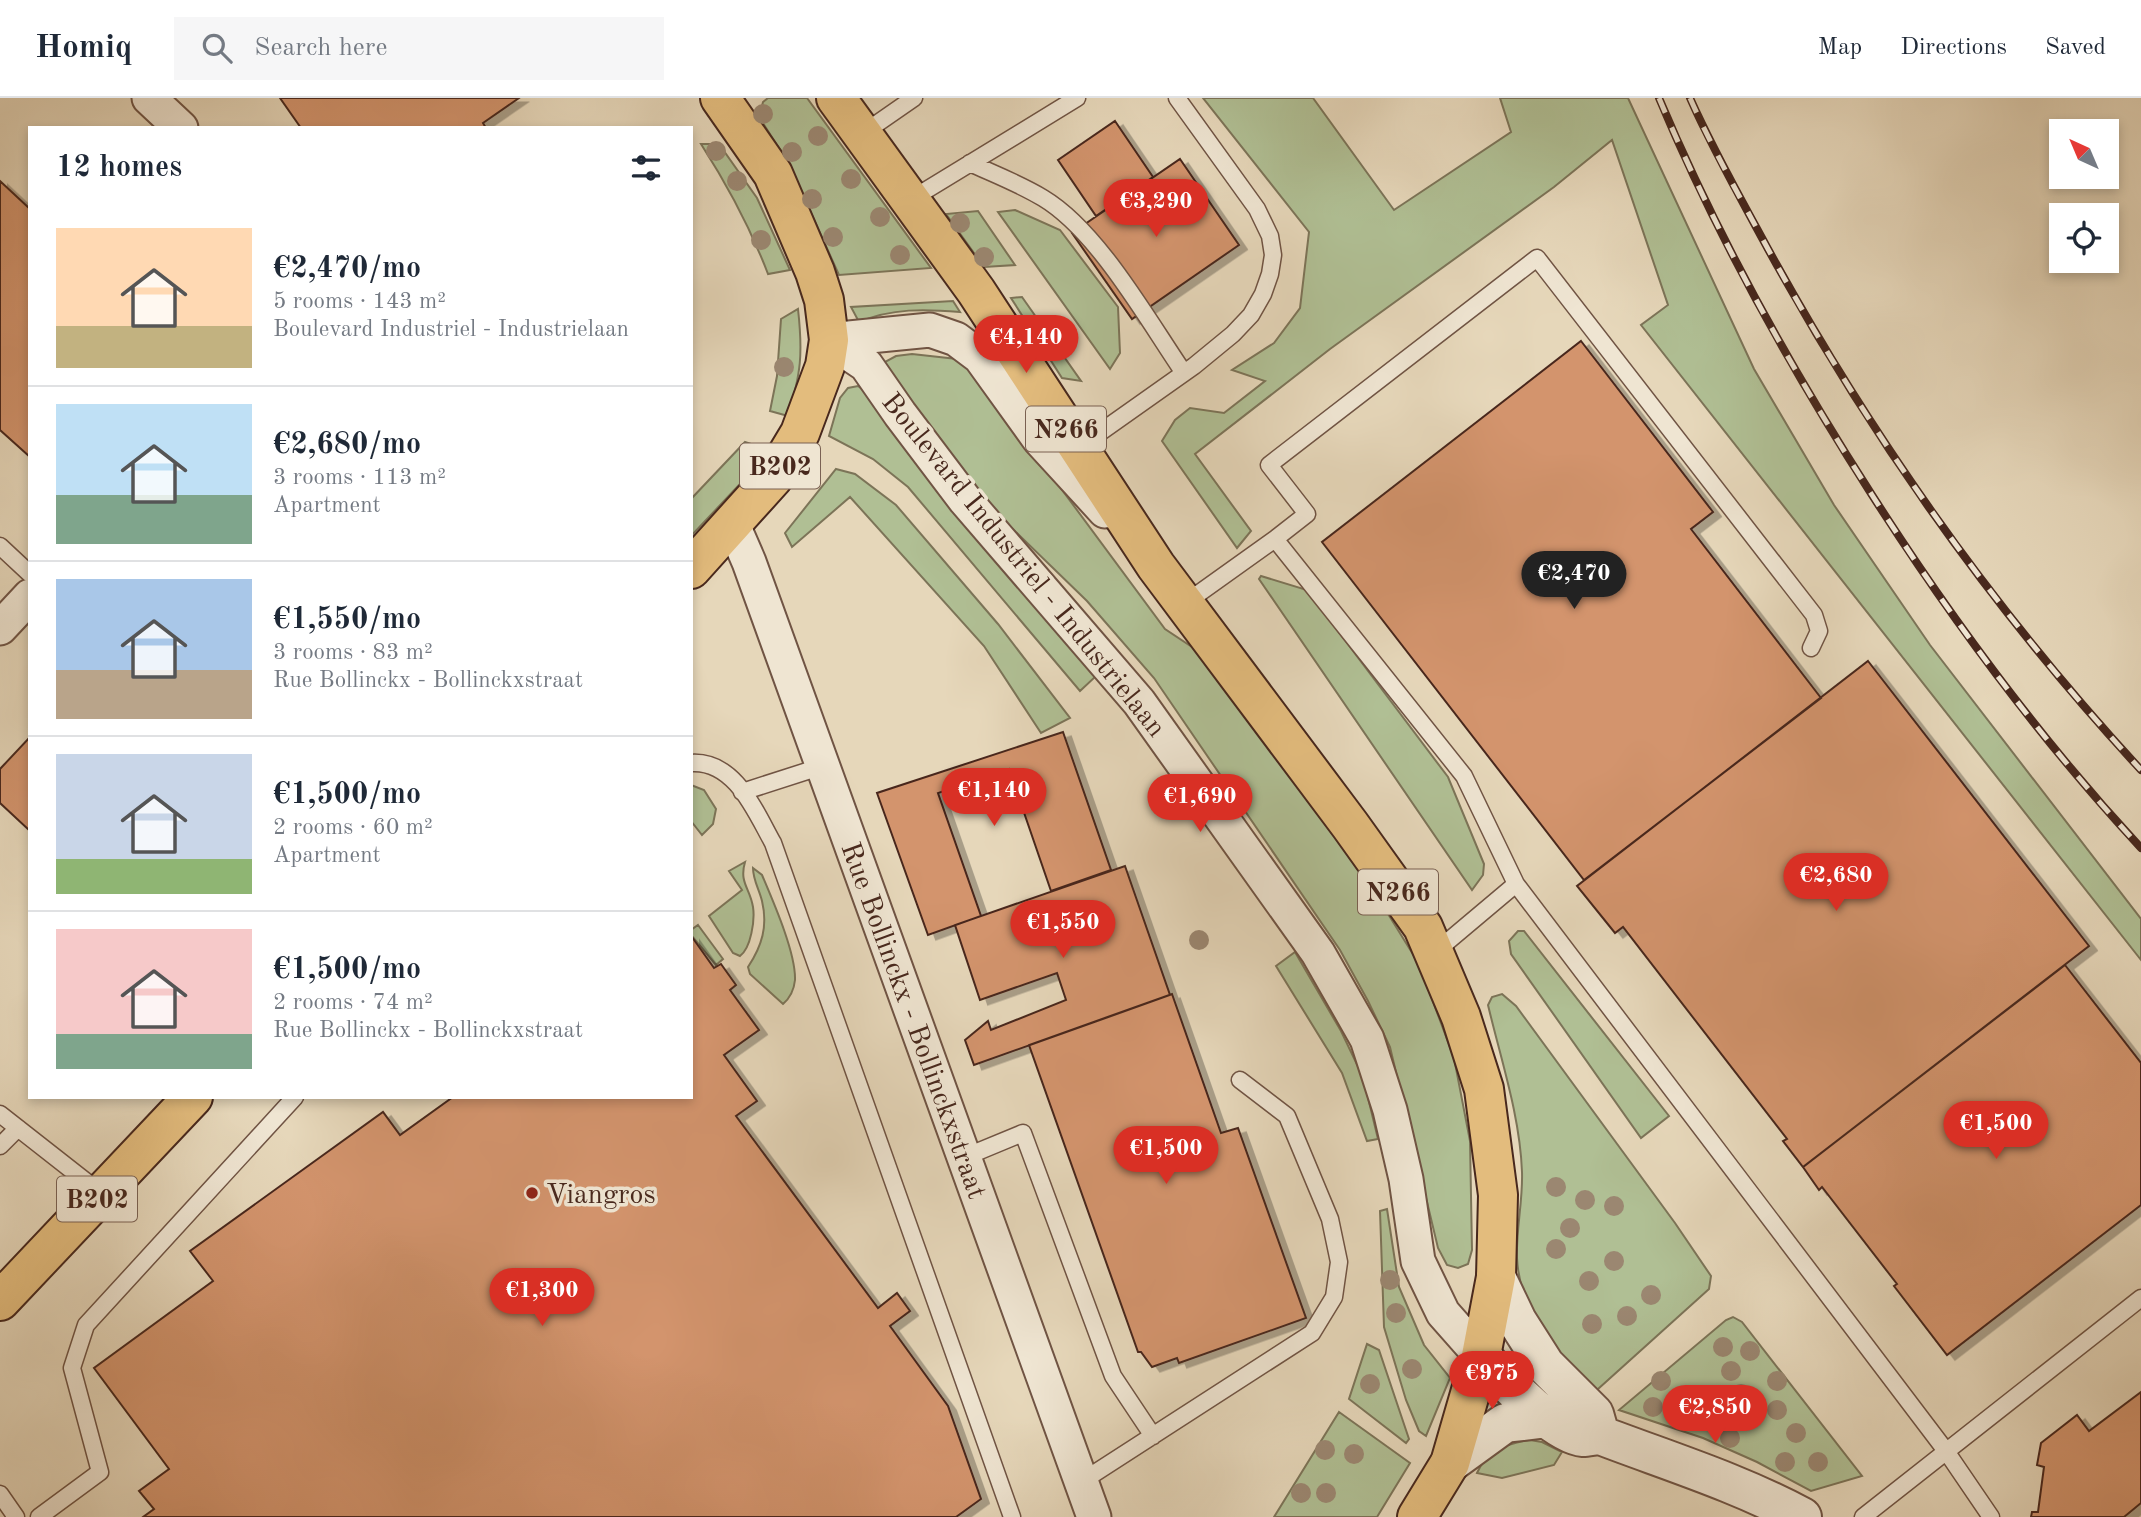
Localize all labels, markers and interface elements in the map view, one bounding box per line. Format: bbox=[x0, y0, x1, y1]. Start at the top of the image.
search box bbox=[174, 17, 664, 80]
icon: search bbox=[198, 29, 236, 67]
text: Homiq bbox=[35, 32, 132, 65]
text: Search here bbox=[254, 35, 387, 61]
text: Map bbox=[1818, 36, 1862, 60]
text: Directions bbox=[1900, 36, 2007, 60]
text: Saved bbox=[2045, 36, 2106, 60]
north arrow bbox=[2049, 119, 2119, 189]
map controls bbox=[2049, 119, 2119, 273]
icon: filters bbox=[627, 149, 665, 187]
text: 12 homes bbox=[56, 153, 182, 183]
pin: €3,290 bbox=[1099, 180, 1213, 239]
text: €3,290 bbox=[1119, 190, 1193, 213]
button: locate bbox=[2049, 203, 2119, 273]
text: €2,470/mo bbox=[273, 254, 421, 284]
icon: home bbox=[112, 256, 196, 340]
text: 5 rooms · 143 m² bbox=[273, 290, 446, 313]
pin: €4,140 bbox=[969, 316, 1083, 375]
text: Boulevard Industriel - Industrielaan bbox=[273, 318, 629, 341]
text: €4,140 bbox=[989, 326, 1063, 349]
street label: Boulevard Industriel - Industrielaan bbox=[875, 389, 1170, 743]
road number: N266 bbox=[1026, 406, 1106, 452]
text: €2,680/mo bbox=[273, 430, 421, 460]
icon: home bbox=[112, 432, 196, 516]
road number: B202 bbox=[740, 444, 820, 488]
text: 3 rooms · 113 m² bbox=[273, 466, 446, 489]
text: Apartment bbox=[273, 494, 381, 517]
pin: €2,470 bbox=[1517, 552, 1631, 611]
text: €2,470 bbox=[1537, 562, 1611, 585]
text: €1,550/mo bbox=[273, 605, 421, 635]
icon: home bbox=[112, 607, 196, 691]
text: 3 rooms · 83 m² bbox=[273, 641, 433, 664]
text: Rue Bollinckx - Bollinckxstraat bbox=[273, 669, 583, 692]
pin: €1,140 bbox=[937, 768, 1051, 828]
pin: €1,690 bbox=[1143, 774, 1257, 834]
text: €1,140 bbox=[957, 779, 1031, 802]
text: €1,500/mo bbox=[273, 780, 421, 810]
icon: home bbox=[112, 782, 196, 866]
text: €1,690 bbox=[1163, 785, 1237, 808]
text: 2 rooms · 60 m² bbox=[273, 816, 433, 839]
street label: Rue Bollinckx - Bollinckxstraat bbox=[834, 839, 990, 1203]
text: Apartment bbox=[273, 844, 381, 867]
pin: €2,680 bbox=[1779, 854, 1893, 913]
text: €2,680 bbox=[1799, 864, 1873, 887]
road number: N266 bbox=[1358, 870, 1438, 914]
pin: €1,550 bbox=[1006, 900, 1120, 960]
text: €1,550 bbox=[1026, 911, 1100, 934]
text: €1,500/mo bbox=[273, 955, 421, 985]
icon: home bbox=[112, 957, 196, 1041]
text: 2 rooms · 74 m² bbox=[273, 991, 433, 1014]
text: Rue Bollinckx - Bollinckxstraat bbox=[273, 1019, 583, 1042]
pin: €1,500 bbox=[1939, 1102, 2053, 1161]
text: €1,500 bbox=[1959, 1112, 2033, 1135]
pin: €1,500 bbox=[1109, 1126, 1223, 1186]
text: €1,500 bbox=[1129, 1137, 1203, 1160]
road number: B202 bbox=[57, 1176, 137, 1222]
place label: Viangros bbox=[546, 1182, 656, 1210]
marker: Viangros bbox=[524, 1185, 540, 1201]
pin: €1,300 bbox=[485, 1268, 599, 1328]
text: €1,300 bbox=[505, 1279, 579, 1302]
pin: €975 bbox=[1451, 1352, 1533, 1411]
text: €975 bbox=[1465, 1362, 1519, 1385]
pin: €2,850 bbox=[1658, 1386, 1772, 1445]
text: €2,850 bbox=[1678, 1396, 1752, 1419]

